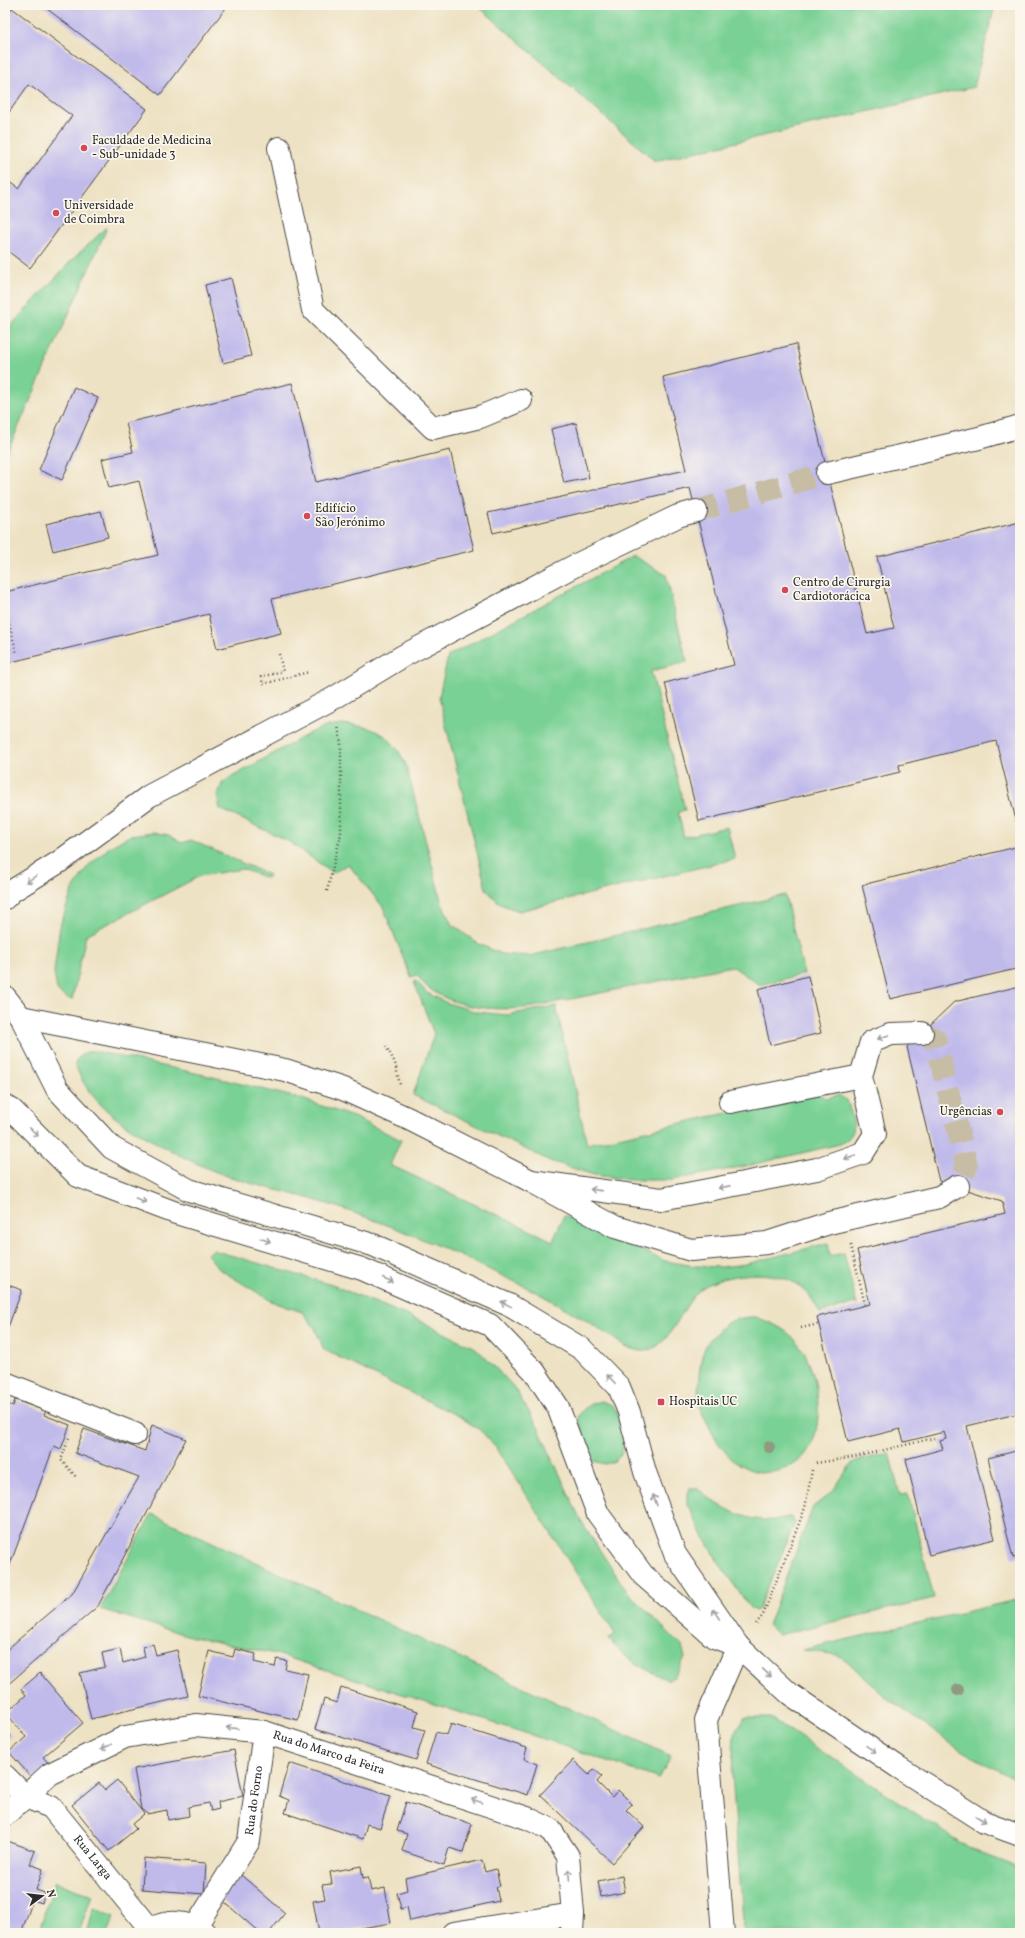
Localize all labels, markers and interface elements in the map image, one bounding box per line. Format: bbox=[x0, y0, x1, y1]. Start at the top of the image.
place label: Faculdade de Medicina - Sub-unidade 3 bbox=[92, 133, 211, 163]
marker: Faculdade de Medicina - Sub-unidade 3 bbox=[79, 143, 89, 153]
place label: Universidade de Coimbra bbox=[64, 198, 134, 228]
marker: Universidade de Coimbra bbox=[51, 208, 61, 218]
place label: Edifício São Jerónimo bbox=[315, 501, 385, 531]
marker: Edifício São Jerónimo bbox=[302, 511, 312, 521]
place label: Centro de Cirurgia Cardiotorácica bbox=[793, 575, 891, 605]
marker: Centro de Cirurgia Cardiotorácica bbox=[780, 585, 790, 595]
one-way arrow bbox=[26, 875, 37, 883]
one-way arrow bbox=[878, 1034, 890, 1042]
place label: Urgências bbox=[940, 1104, 992, 1120]
marker: Urgências bbox=[995, 1107, 1005, 1117]
one-way arrow bbox=[29, 1127, 39, 1137]
one-way arrow bbox=[844, 1154, 857, 1161]
one-way arrow bbox=[718, 1183, 731, 1191]
one-way arrow bbox=[590, 1186, 603, 1194]
one-way arrow bbox=[135, 1196, 147, 1204]
one-way arrow bbox=[258, 1237, 271, 1244]
one-way arrow bbox=[382, 1277, 394, 1284]
one-way arrow bbox=[501, 1300, 513, 1307]
one-way arrow bbox=[606, 1374, 616, 1384]
place label: Hospitais UC bbox=[669, 1394, 737, 1410]
marker: Hospitais UC bbox=[656, 1397, 666, 1407]
one-way arrow bbox=[651, 1494, 659, 1506]
one-way arrow bbox=[712, 1609, 720, 1620]
one-way arrow bbox=[761, 1668, 772, 1677]
one-way arrow bbox=[226, 1725, 239, 1732]
street label: Rua do Marco da Feira bbox=[271, 1727, 387, 1779]
one-way arrow bbox=[100, 1743, 112, 1751]
one-way arrow bbox=[866, 1745, 877, 1753]
street label: Rua do Forno bbox=[242, 1765, 267, 1836]
one-way arrow bbox=[471, 1797, 484, 1804]
one-way arrow bbox=[975, 1816, 987, 1824]
street label: Rua Larga bbox=[69, 1832, 115, 1883]
one-way arrow bbox=[566, 1869, 573, 1882]
north arrow bbox=[22, 1876, 62, 1916]
text: N bbox=[42, 1888, 58, 1900]

